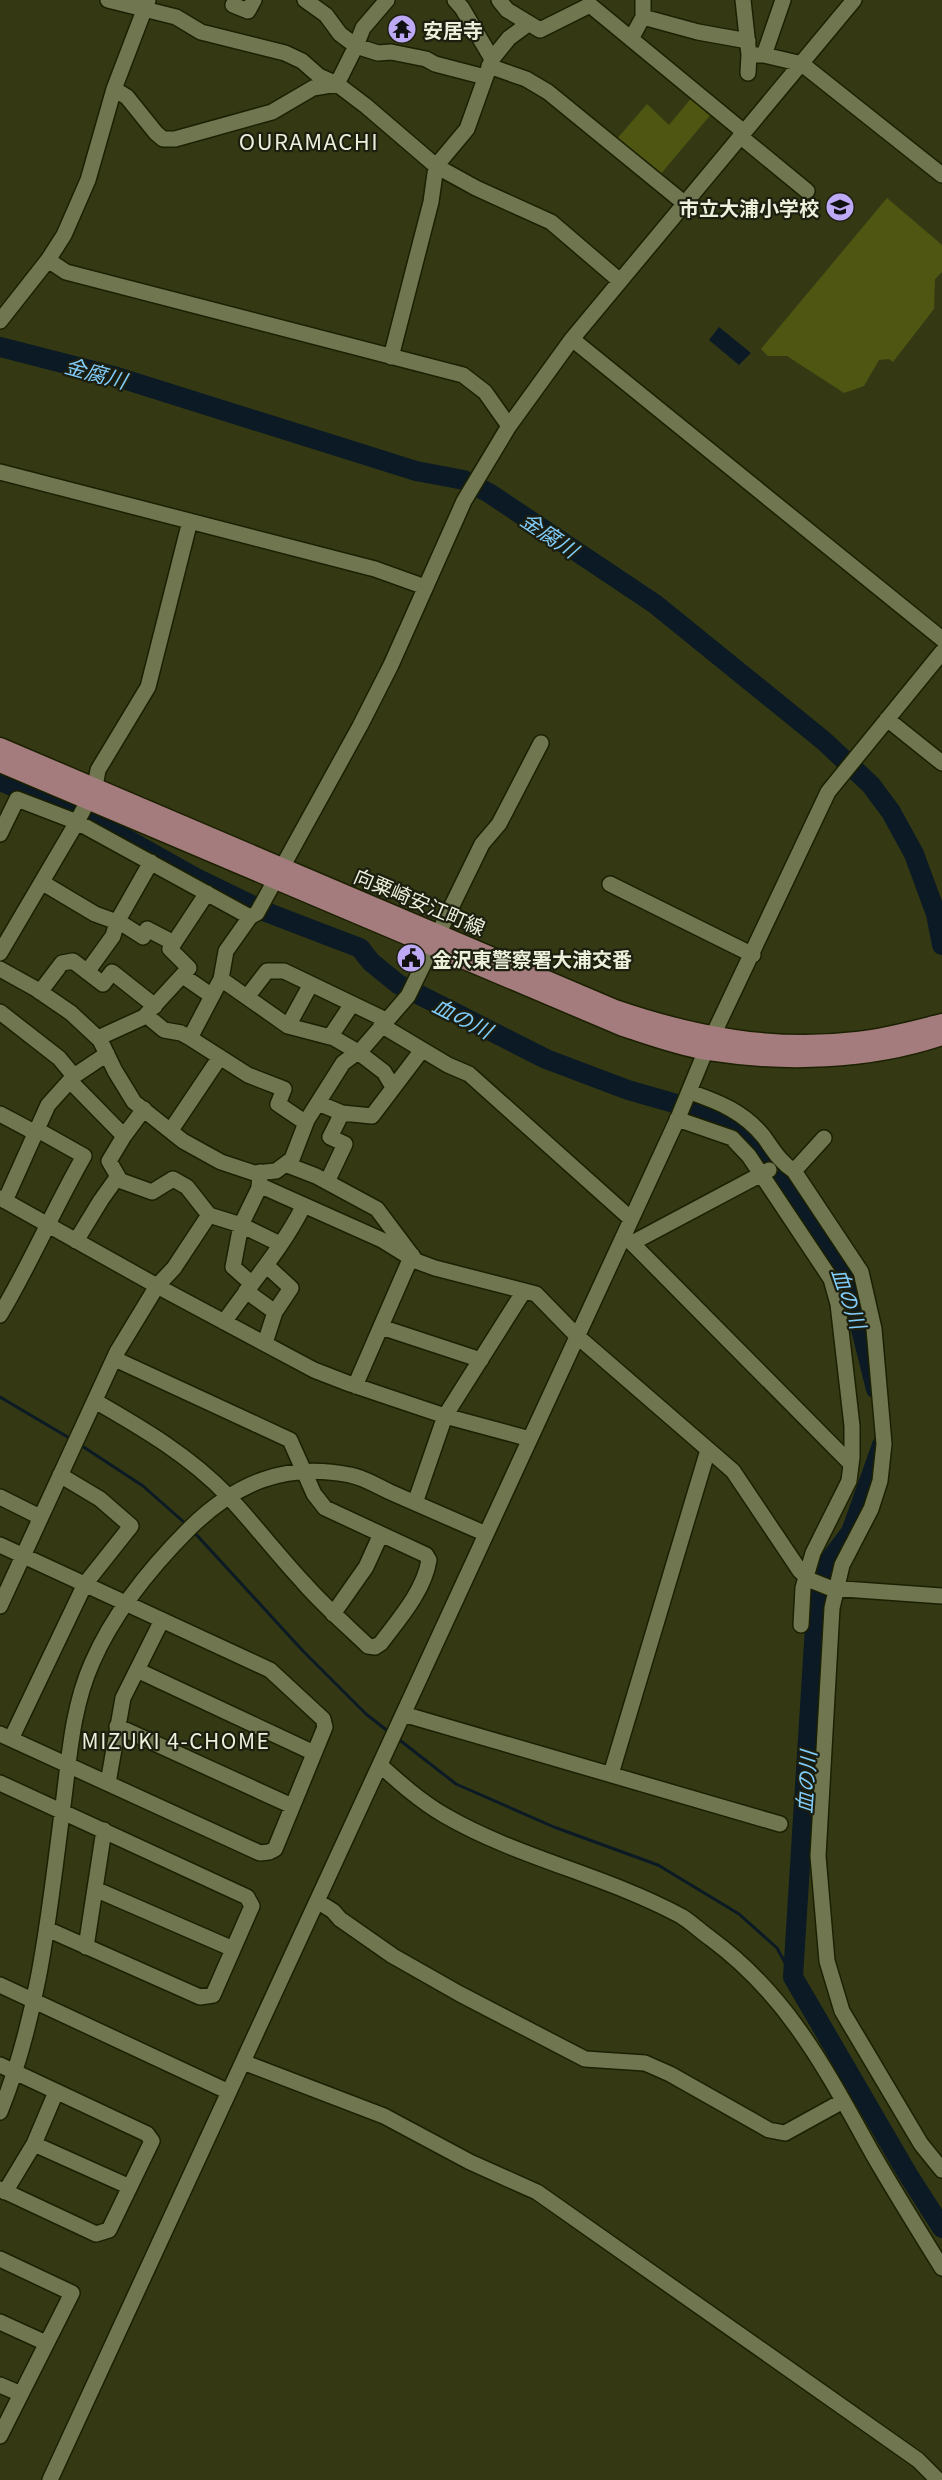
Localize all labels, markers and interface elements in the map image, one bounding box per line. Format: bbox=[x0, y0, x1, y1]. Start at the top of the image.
temple icon: 安居寺 bbox=[386, 13, 418, 45]
place label: 安居寺 bbox=[423, 15, 483, 44]
district label: OURAMACHI bbox=[239, 124, 379, 156]
school or university icon: 市立大浦小学校 bbox=[824, 191, 856, 223]
place label: 市立大浦小学校 bbox=[679, 193, 819, 222]
water label: 金腐川 bbox=[62, 349, 132, 395]
water label: 金腐川 bbox=[515, 504, 586, 565]
street label: 向粟崎安江町線 bbox=[350, 860, 490, 942]
public building icon: 金沢東警察署大浦交番 bbox=[395, 942, 427, 974]
place label: 金沢東警察署大浦交番 bbox=[432, 944, 632, 973]
water label: 血の川 bbox=[428, 989, 500, 1046]
water label: 血の川 bbox=[826, 1263, 875, 1335]
district label: MIZUKI 4-CHOME bbox=[82, 1725, 270, 1755]
water label: 血の川 bbox=[788, 1748, 822, 1814]

